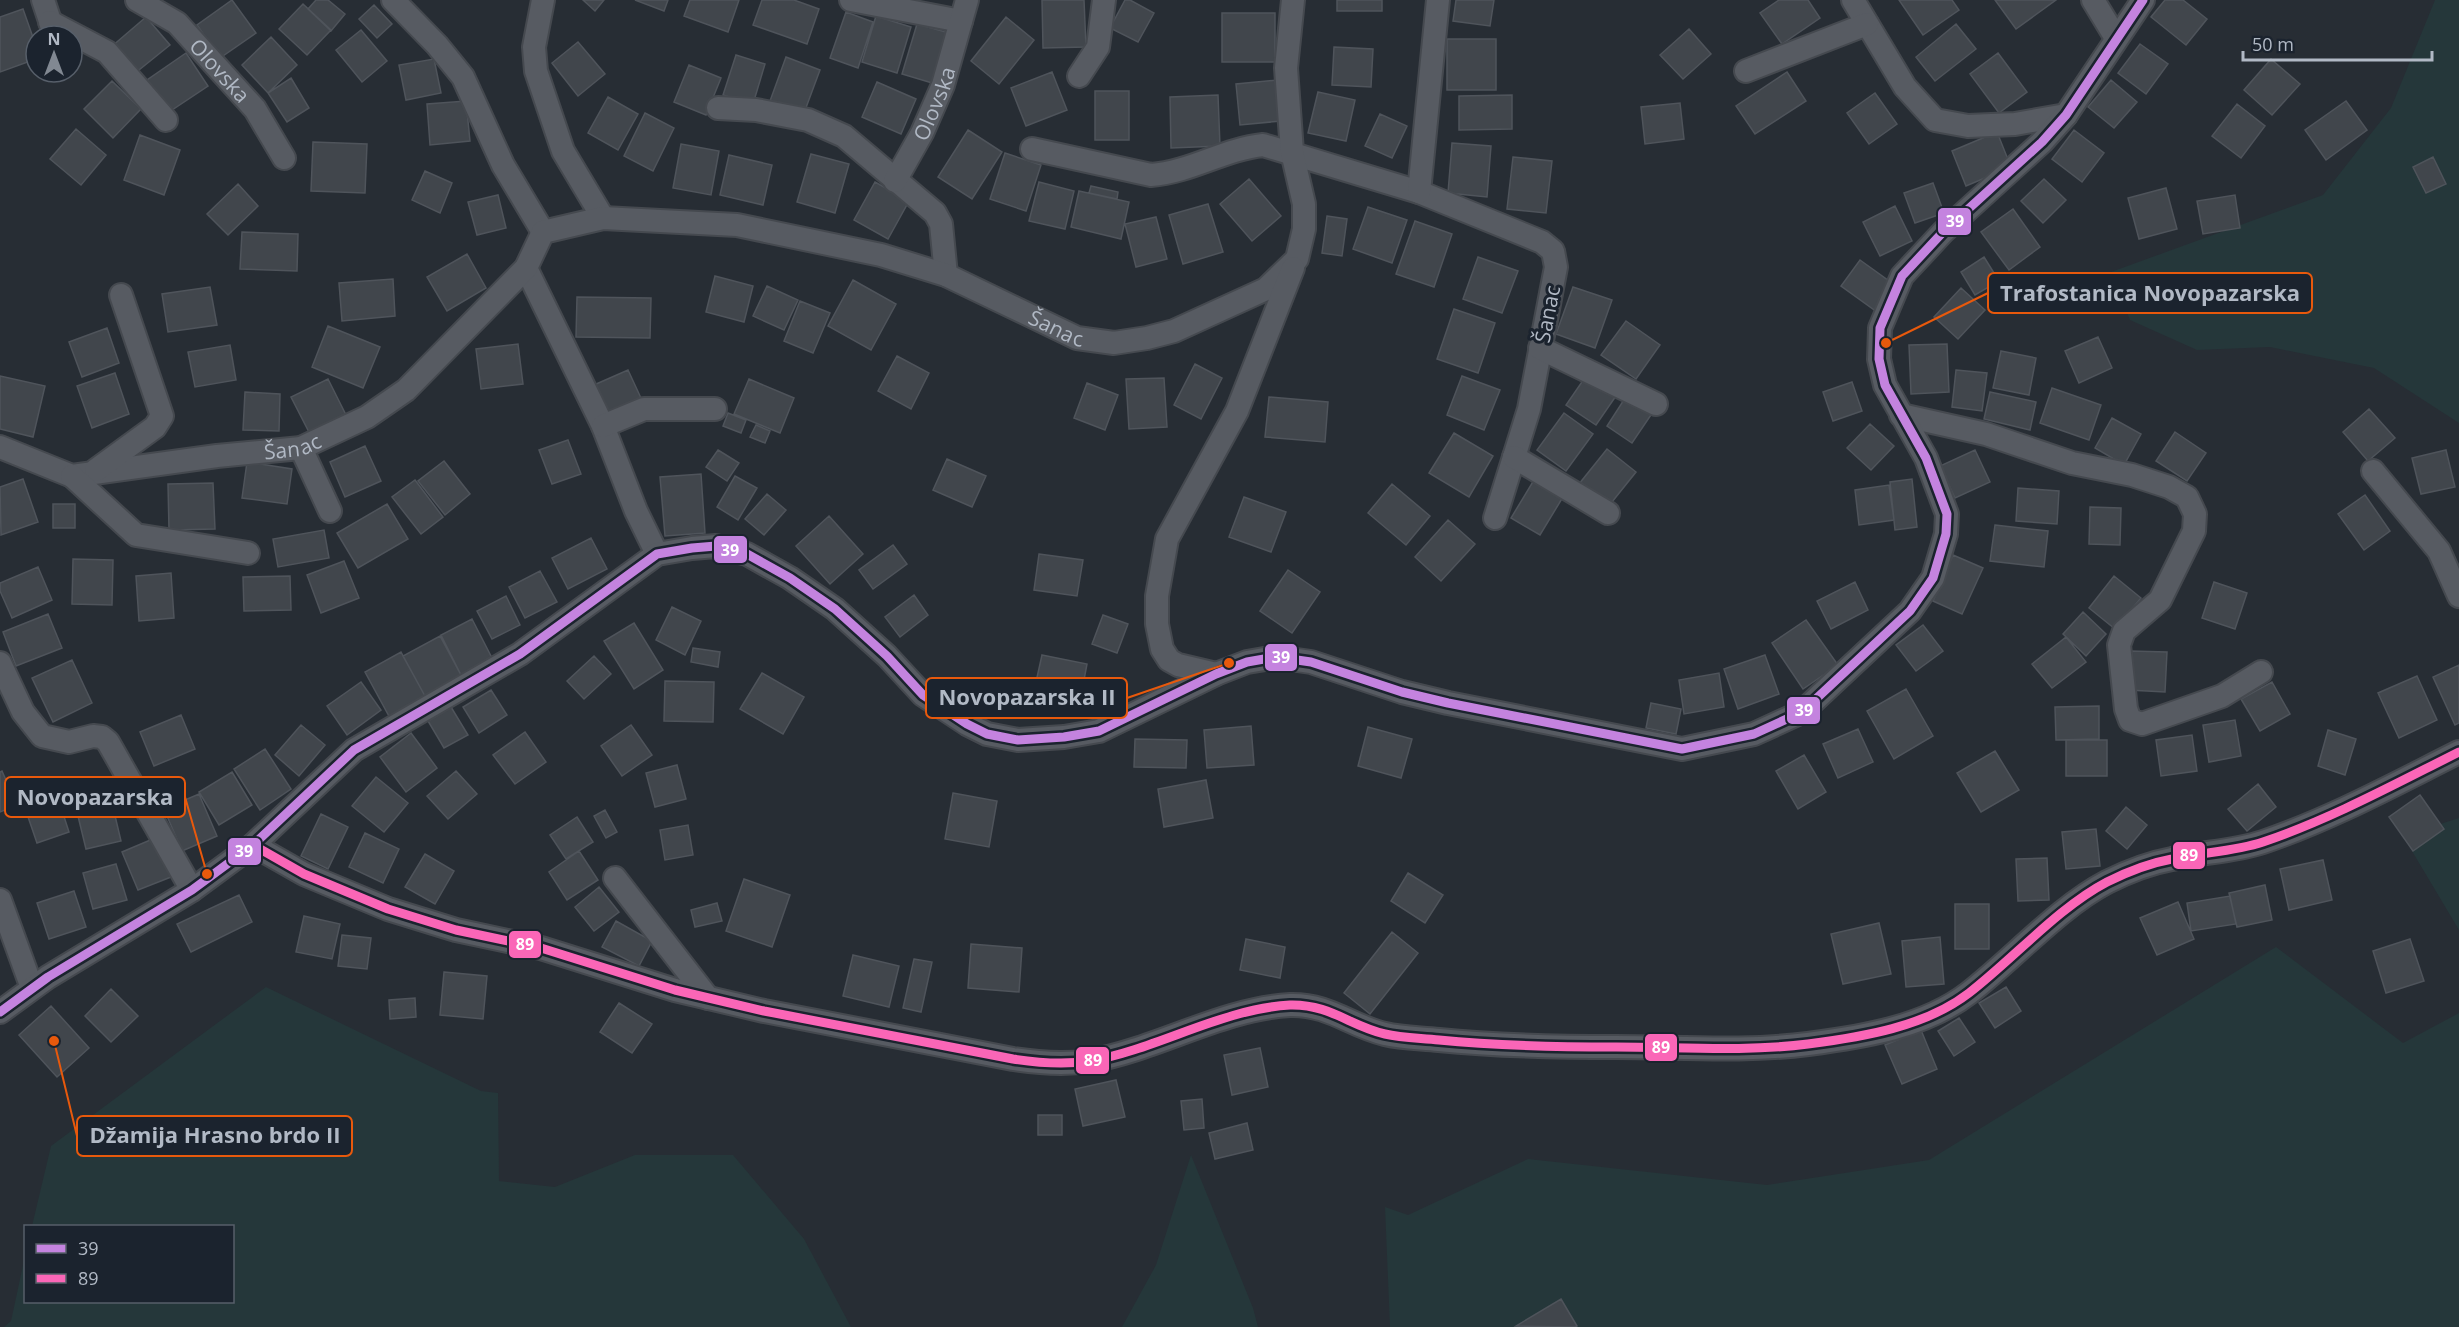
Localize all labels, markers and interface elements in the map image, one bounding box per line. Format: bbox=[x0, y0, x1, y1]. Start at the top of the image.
north arrow bbox=[24, 24, 84, 84]
scale bar bbox=[2243, 24, 2432, 62]
text: N bbox=[47, 28, 61, 50]
street label: Olovska bbox=[183, 32, 256, 108]
text: 50 m bbox=[2252, 32, 2294, 56]
street label: Olovska bbox=[906, 64, 961, 145]
line badge: 39 bbox=[1937, 207, 1972, 236]
text: 39 bbox=[1946, 210, 1964, 232]
callout: Trafostanica Novopazarska bbox=[1988, 273, 2312, 313]
text: Trafostanica Novopazarska bbox=[2000, 277, 2300, 307]
street label: Šanac bbox=[1528, 283, 1566, 345]
street label: Šanac bbox=[1024, 303, 1085, 353]
street label: Šanac bbox=[263, 427, 326, 465]
line badge: 39 bbox=[713, 535, 748, 564]
text: 39 bbox=[721, 539, 739, 561]
line badge: 39 bbox=[1264, 643, 1298, 672]
text: 39 bbox=[1272, 646, 1290, 668]
callout: Novopazarska II bbox=[926, 678, 1127, 718]
text: Novopazarska II bbox=[938, 681, 1116, 711]
line badge: 39 bbox=[1786, 696, 1821, 725]
text: 39 bbox=[1795, 699, 1813, 721]
callout: Novopazarska bbox=[5, 777, 185, 817]
text: Novopazarska bbox=[17, 781, 173, 811]
line badge: 39 bbox=[227, 837, 262, 866]
text: 39 bbox=[235, 840, 253, 862]
line badge: 89 bbox=[2172, 841, 2206, 870]
text: 89 bbox=[2180, 844, 2198, 866]
line badge: 89 bbox=[508, 930, 542, 959]
text: 89 bbox=[516, 933, 534, 955]
line badge: 89 bbox=[1644, 1033, 1678, 1062]
text: 89 bbox=[1652, 1036, 1670, 1058]
line badge: 89 bbox=[1075, 1046, 1110, 1075]
text: 89 bbox=[1084, 1049, 1102, 1071]
callout: Džamija Hrasno brdo II bbox=[77, 1116, 352, 1156]
text: Džamija Hrasno brdo II bbox=[90, 1119, 340, 1149]
legend bbox=[24, 1225, 234, 1303]
text: 39 bbox=[78, 1236, 99, 1260]
text: 89 bbox=[78, 1266, 99, 1290]

